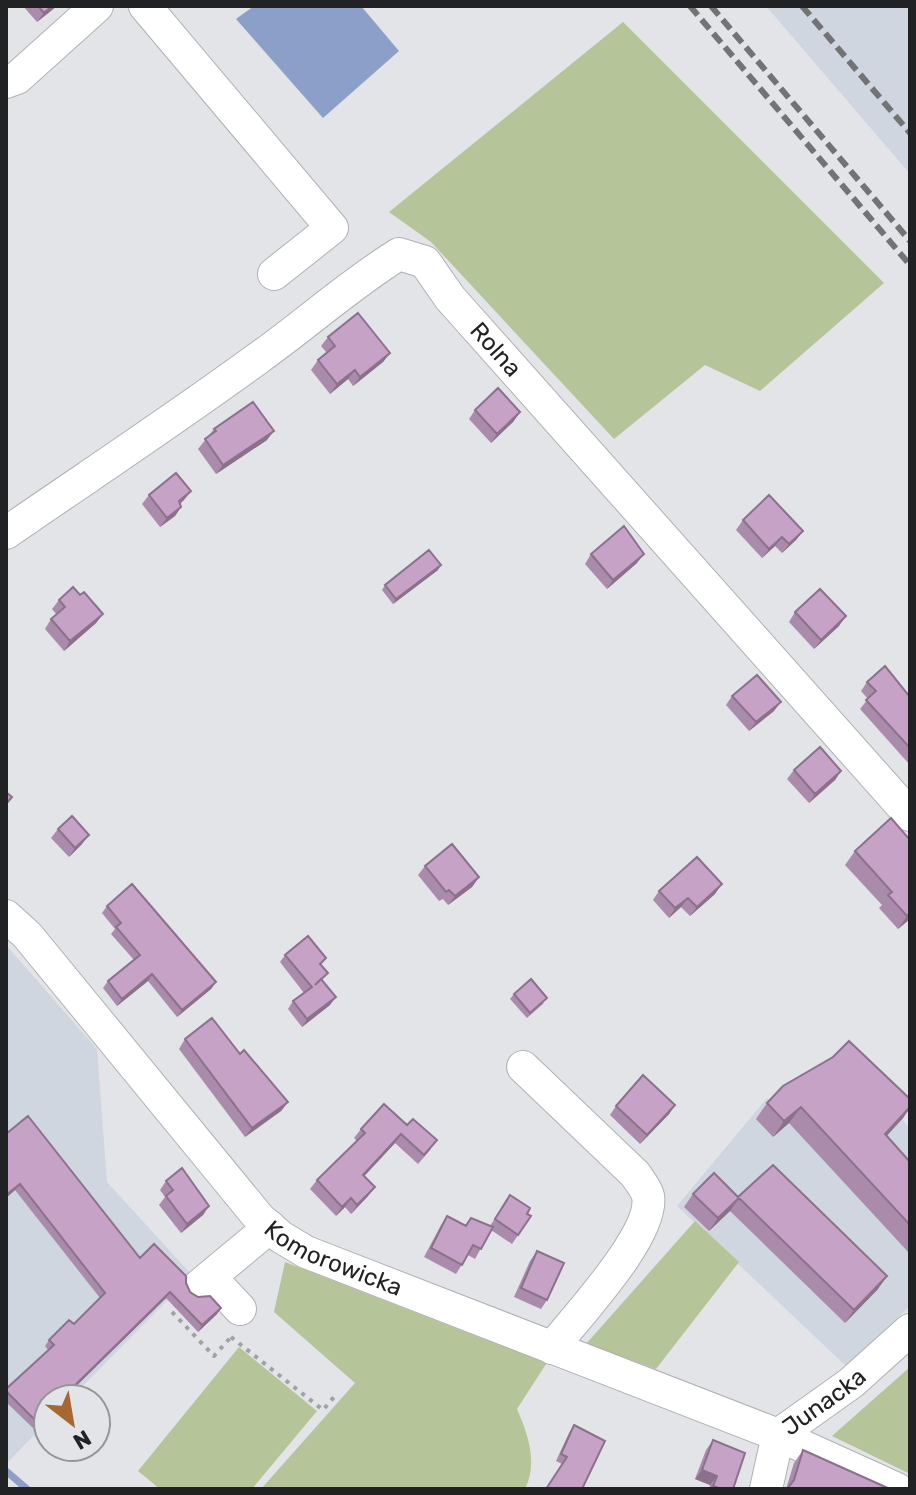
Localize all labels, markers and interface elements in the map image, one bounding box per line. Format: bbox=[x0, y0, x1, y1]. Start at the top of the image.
street label: Rolna bbox=[464, 317, 527, 382]
street label: Komorowicka bbox=[258, 1215, 406, 1302]
street label: Junacka bbox=[777, 1363, 872, 1441]
north arrow bbox=[32, 1383, 112, 1463]
text: N bbox=[68, 1424, 96, 1455]

